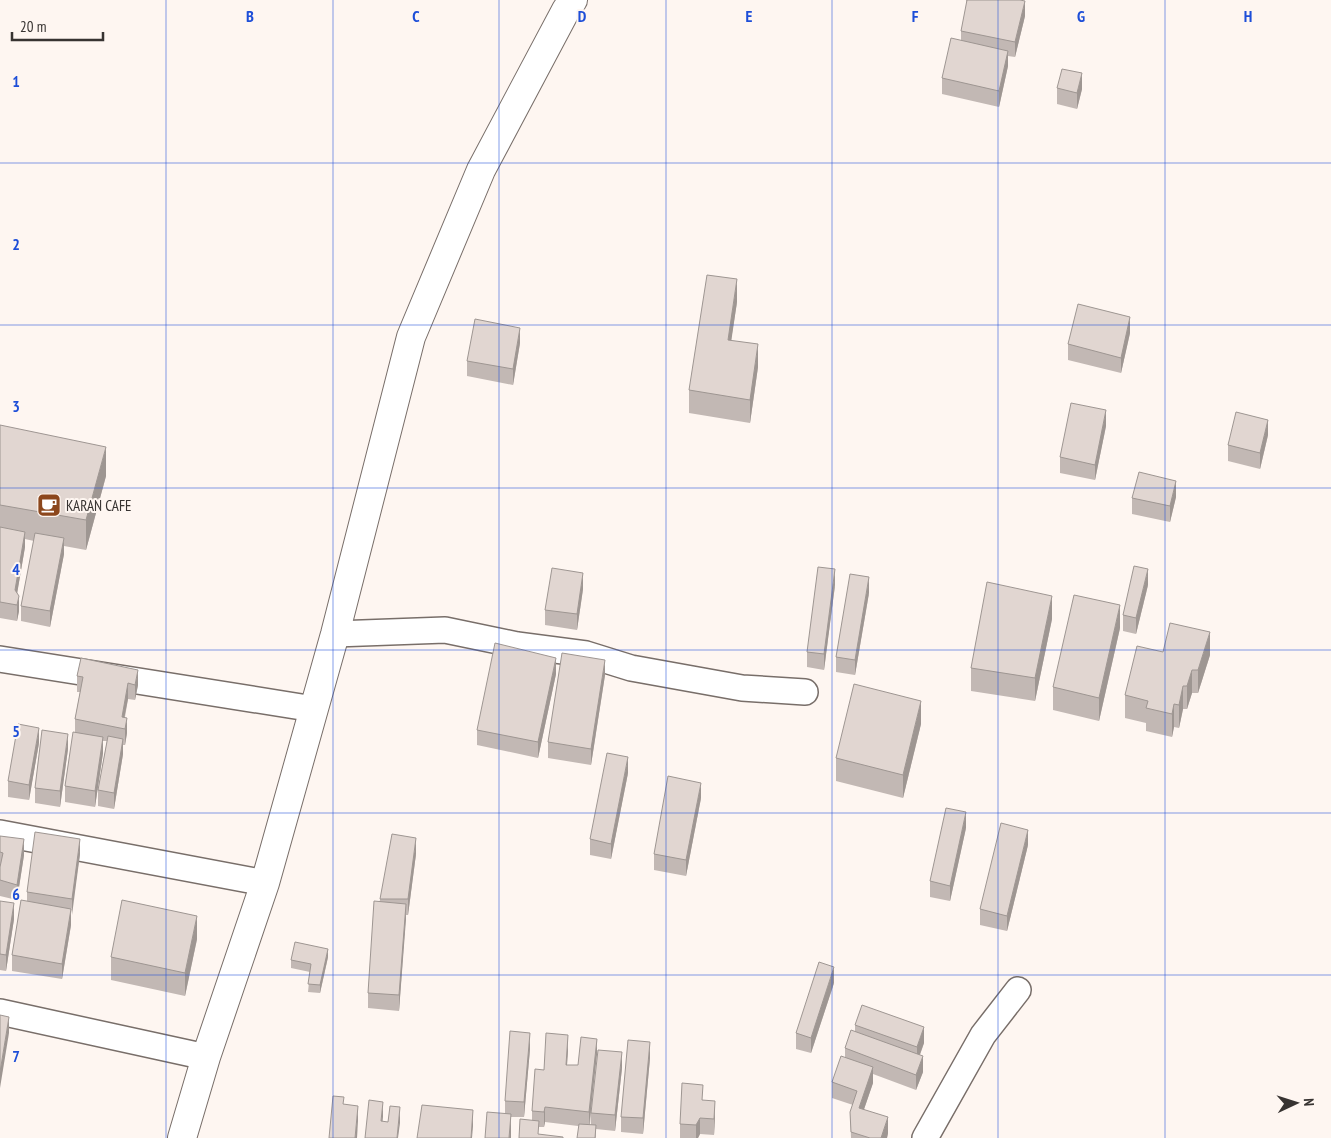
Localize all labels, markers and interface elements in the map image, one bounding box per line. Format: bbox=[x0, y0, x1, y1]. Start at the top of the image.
text: B bbox=[246, 6, 254, 26]
text: C bbox=[412, 6, 420, 26]
text: D bbox=[578, 6, 587, 26]
text: E bbox=[746, 6, 753, 26]
text: F bbox=[912, 6, 919, 26]
text: G bbox=[1077, 6, 1085, 26]
text: H bbox=[1244, 6, 1252, 26]
scale bar bbox=[12, 10, 104, 42]
text: 20 m bbox=[20, 17, 46, 36]
text: 1 bbox=[12, 71, 20, 91]
text: 2 bbox=[12, 234, 20, 254]
text: 3 bbox=[12, 396, 20, 416]
cafe icon: KARAN CAFE bbox=[36, 492, 62, 518]
place label: KARAN CAFE bbox=[66, 496, 132, 515]
text: 4 bbox=[12, 559, 20, 579]
text: 5 bbox=[12, 721, 20, 741]
text: 6 bbox=[12, 884, 20, 904]
text: 7 bbox=[12, 1046, 20, 1066]
north arrow bbox=[1271, 1078, 1321, 1128]
text: N bbox=[1300, 1098, 1318, 1106]

